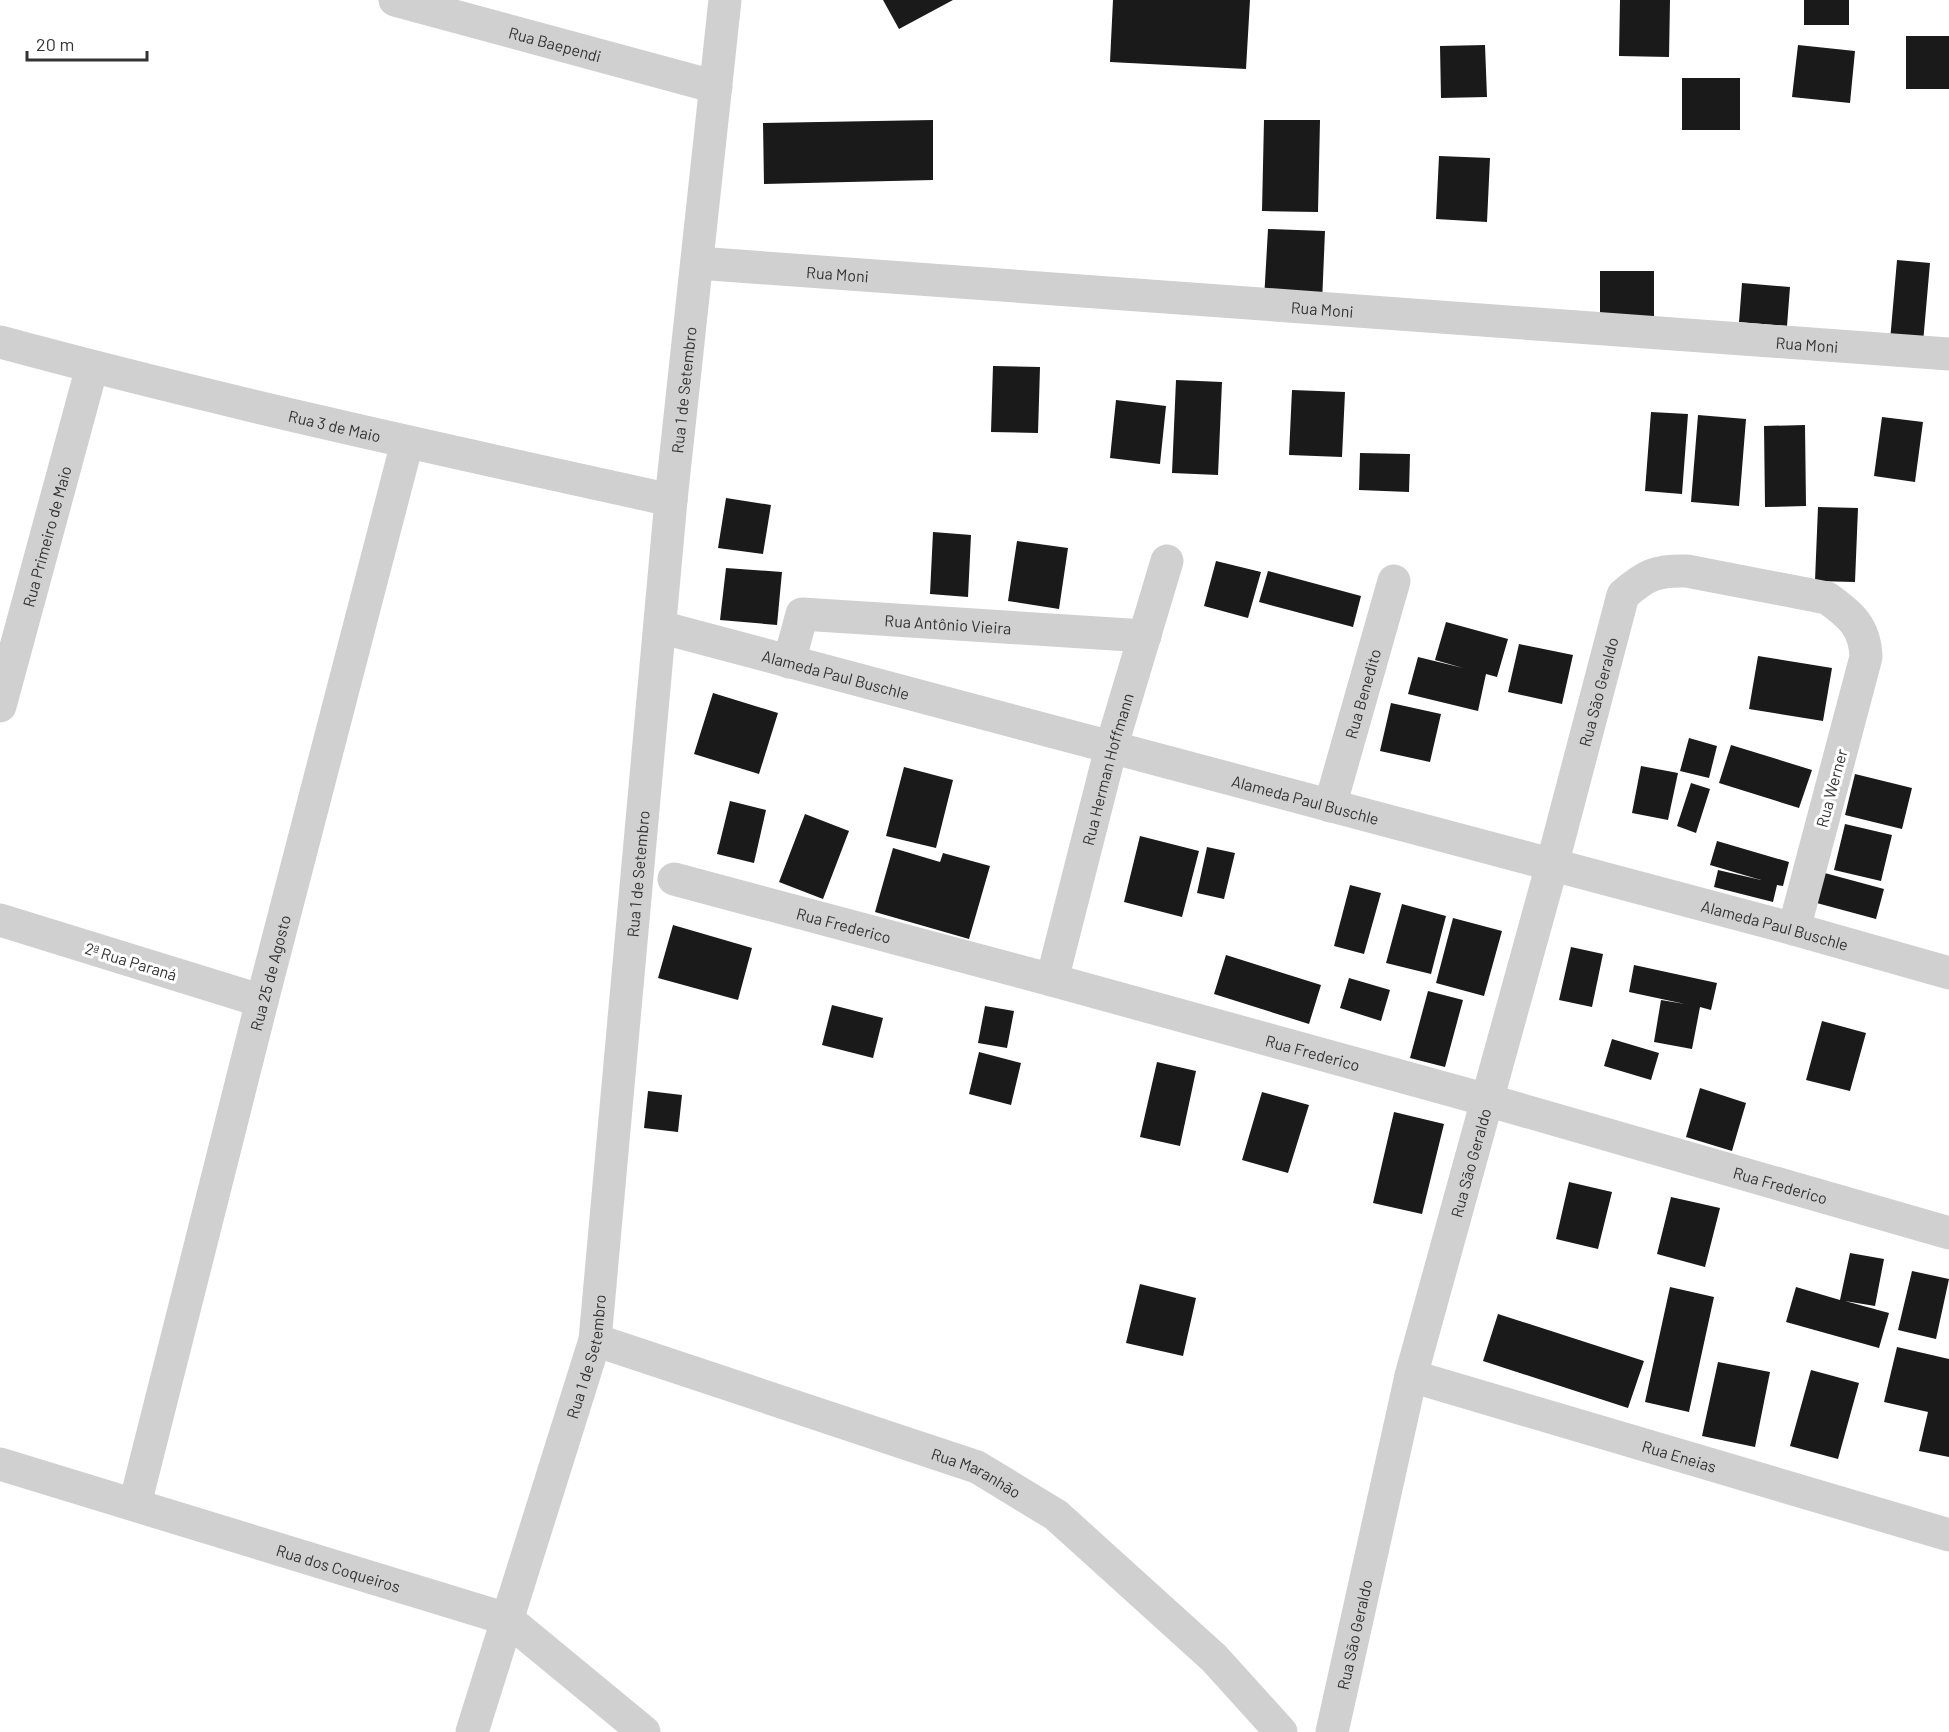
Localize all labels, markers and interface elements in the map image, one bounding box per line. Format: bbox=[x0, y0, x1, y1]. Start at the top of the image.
street label: Rua Baependi bbox=[507, 22, 604, 65]
scale bar bbox=[27, 24, 147, 62]
text: 20 m bbox=[36, 33, 74, 55]
street label: Rua Moni bbox=[806, 261, 870, 285]
street label: Rua Moni bbox=[1290, 297, 1354, 320]
street label: Rua 1 de Setembro bbox=[667, 326, 699, 454]
street label: Rua Moni bbox=[1775, 332, 1839, 355]
street label: Rua 3 de Maio bbox=[287, 405, 383, 445]
street label: Rua Primeiro de Maio bbox=[18, 463, 74, 609]
street label: Rua Antônio Vieira bbox=[884, 610, 1012, 637]
street label: Rua São Geraldo bbox=[1574, 635, 1621, 748]
street label: Alameda Paul Buschle bbox=[760, 645, 912, 703]
street label: Rua Benedito bbox=[1340, 646, 1384, 741]
street label: Rua Herman Hoffmann bbox=[1077, 691, 1136, 847]
street label: Rua Werner bbox=[1811, 747, 1851, 829]
street label: Alameda Paul Buschle bbox=[1230, 770, 1381, 828]
street label: Rua 1 de Setembro bbox=[622, 809, 652, 938]
street label: Alameda Paul Buschle bbox=[1699, 895, 1851, 954]
street label: Rua Frederico bbox=[795, 903, 893, 946]
street label: Rua 25 de Agosto bbox=[245, 913, 294, 1033]
street label: 2ª Rua Paraná bbox=[83, 938, 179, 984]
street label: Rua Frederico bbox=[1264, 1030, 1362, 1074]
street label: Rua São Geraldo bbox=[1446, 1106, 1494, 1219]
street label: Rua Frederico bbox=[1731, 1162, 1830, 1207]
street label: Rua 1 de Setembro bbox=[562, 1293, 609, 1421]
street label: Rua Eneias bbox=[1640, 1435, 1719, 1475]
street label: Rua Maranhão bbox=[929, 1443, 1025, 1501]
street label: Rua dos Coqueiros bbox=[274, 1540, 403, 1595]
street label: Rua São Geraldo bbox=[1332, 1577, 1375, 1691]

